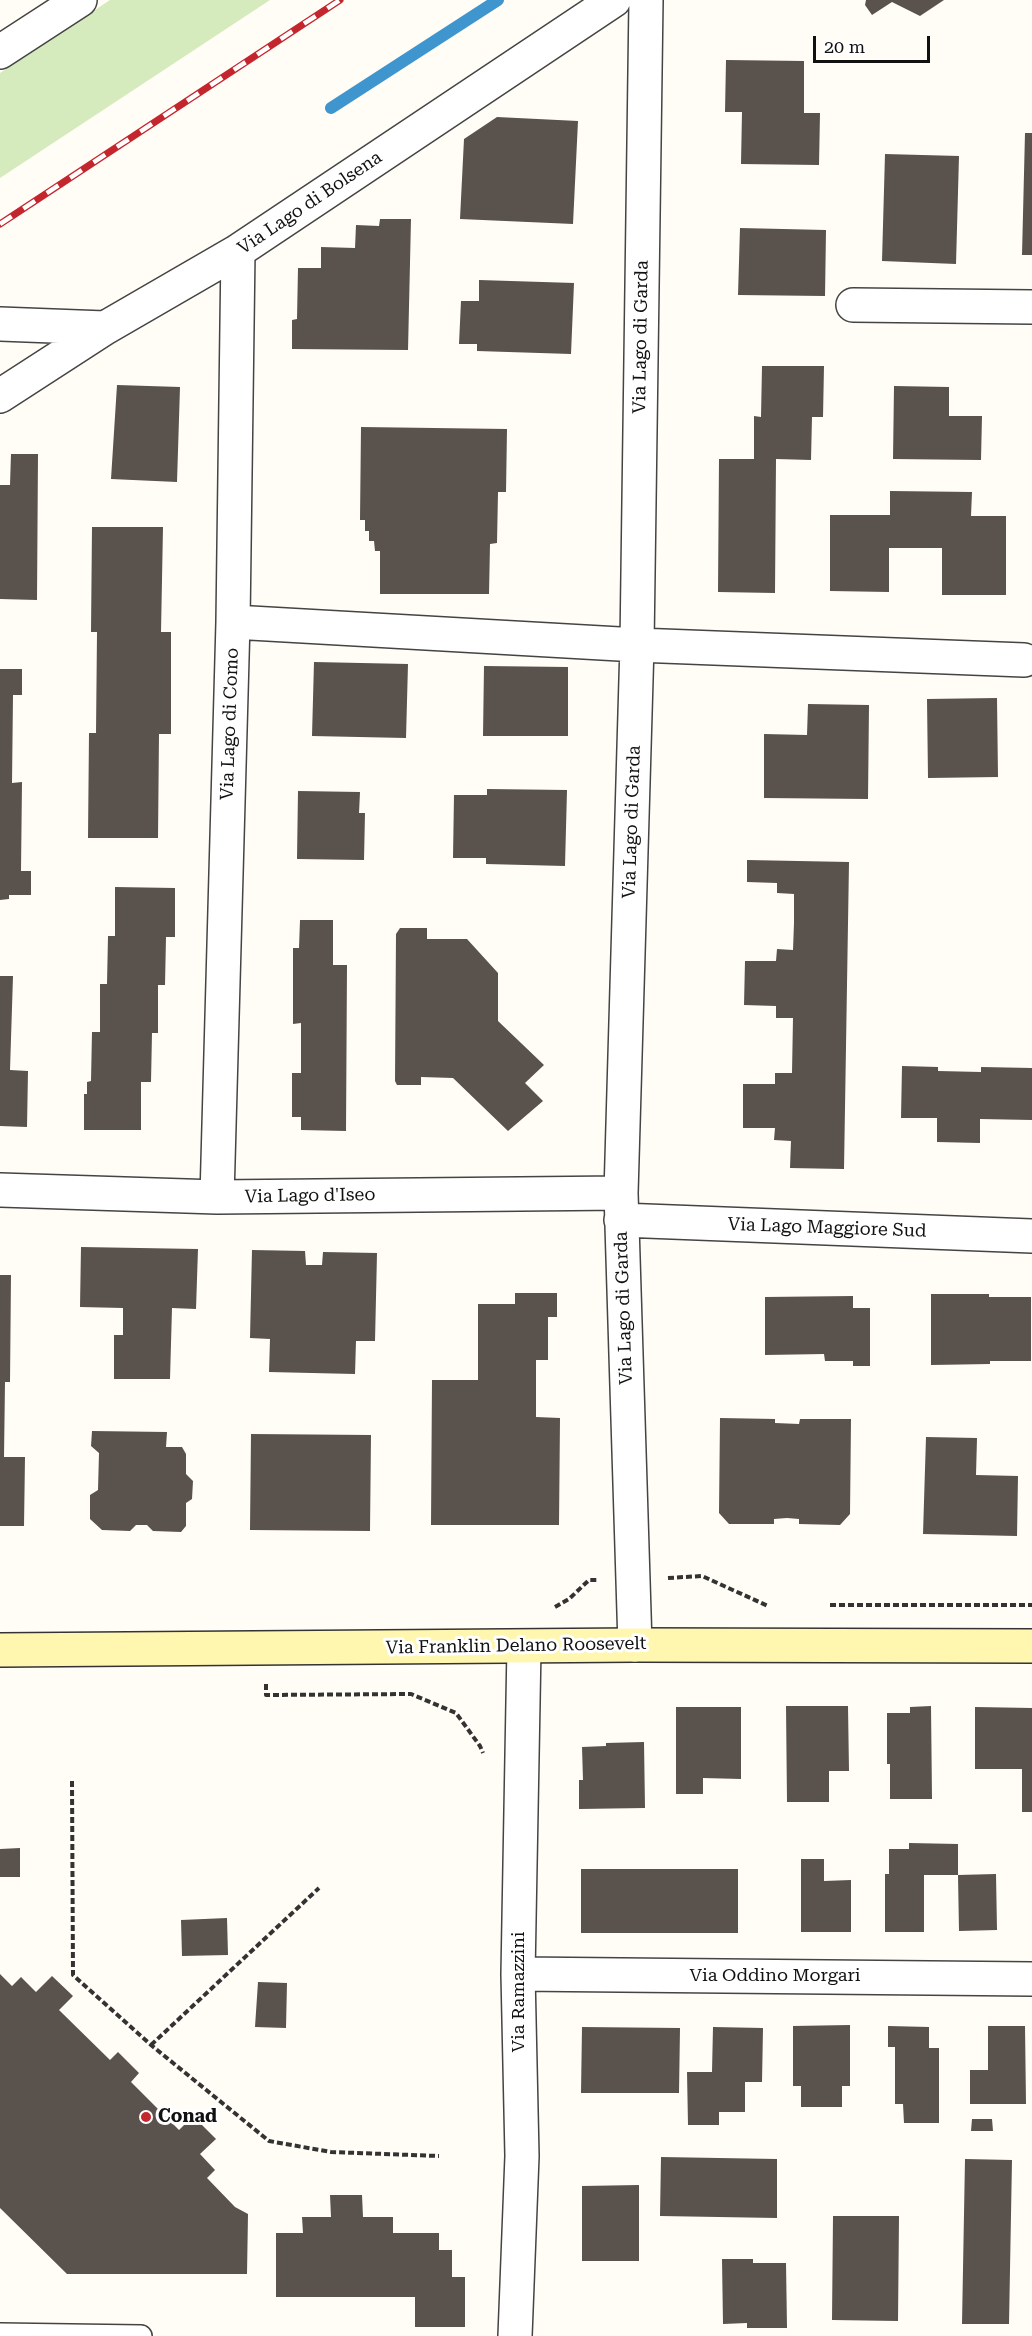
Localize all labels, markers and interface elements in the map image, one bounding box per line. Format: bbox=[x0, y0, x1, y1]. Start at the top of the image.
scale bar bbox=[816, 24, 933, 62]
text: 20 m bbox=[824, 36, 865, 57]
street label: Via Lago di Bolsena bbox=[234, 147, 386, 259]
street label: Via Lago di Garda bbox=[629, 260, 653, 414]
street label: Via Lago di Como bbox=[217, 647, 243, 801]
street label: Via Lago di Garda bbox=[619, 745, 645, 899]
street label: Via Lago d'Iseo bbox=[244, 1184, 376, 1208]
street label: Via Lago Maggiore Sud bbox=[727, 1214, 927, 1242]
street label: Via Lago di Garda bbox=[611, 1231, 637, 1385]
street label: Via Franklin Delano Roosevelt bbox=[385, 1633, 647, 1659]
street label: Via Ramazzini bbox=[508, 1932, 530, 2052]
street label: Via Oddino Morgari bbox=[689, 1965, 861, 1987]
place label: Conad bbox=[158, 2106, 217, 2128]
marker: Conad bbox=[139, 2110, 153, 2124]

